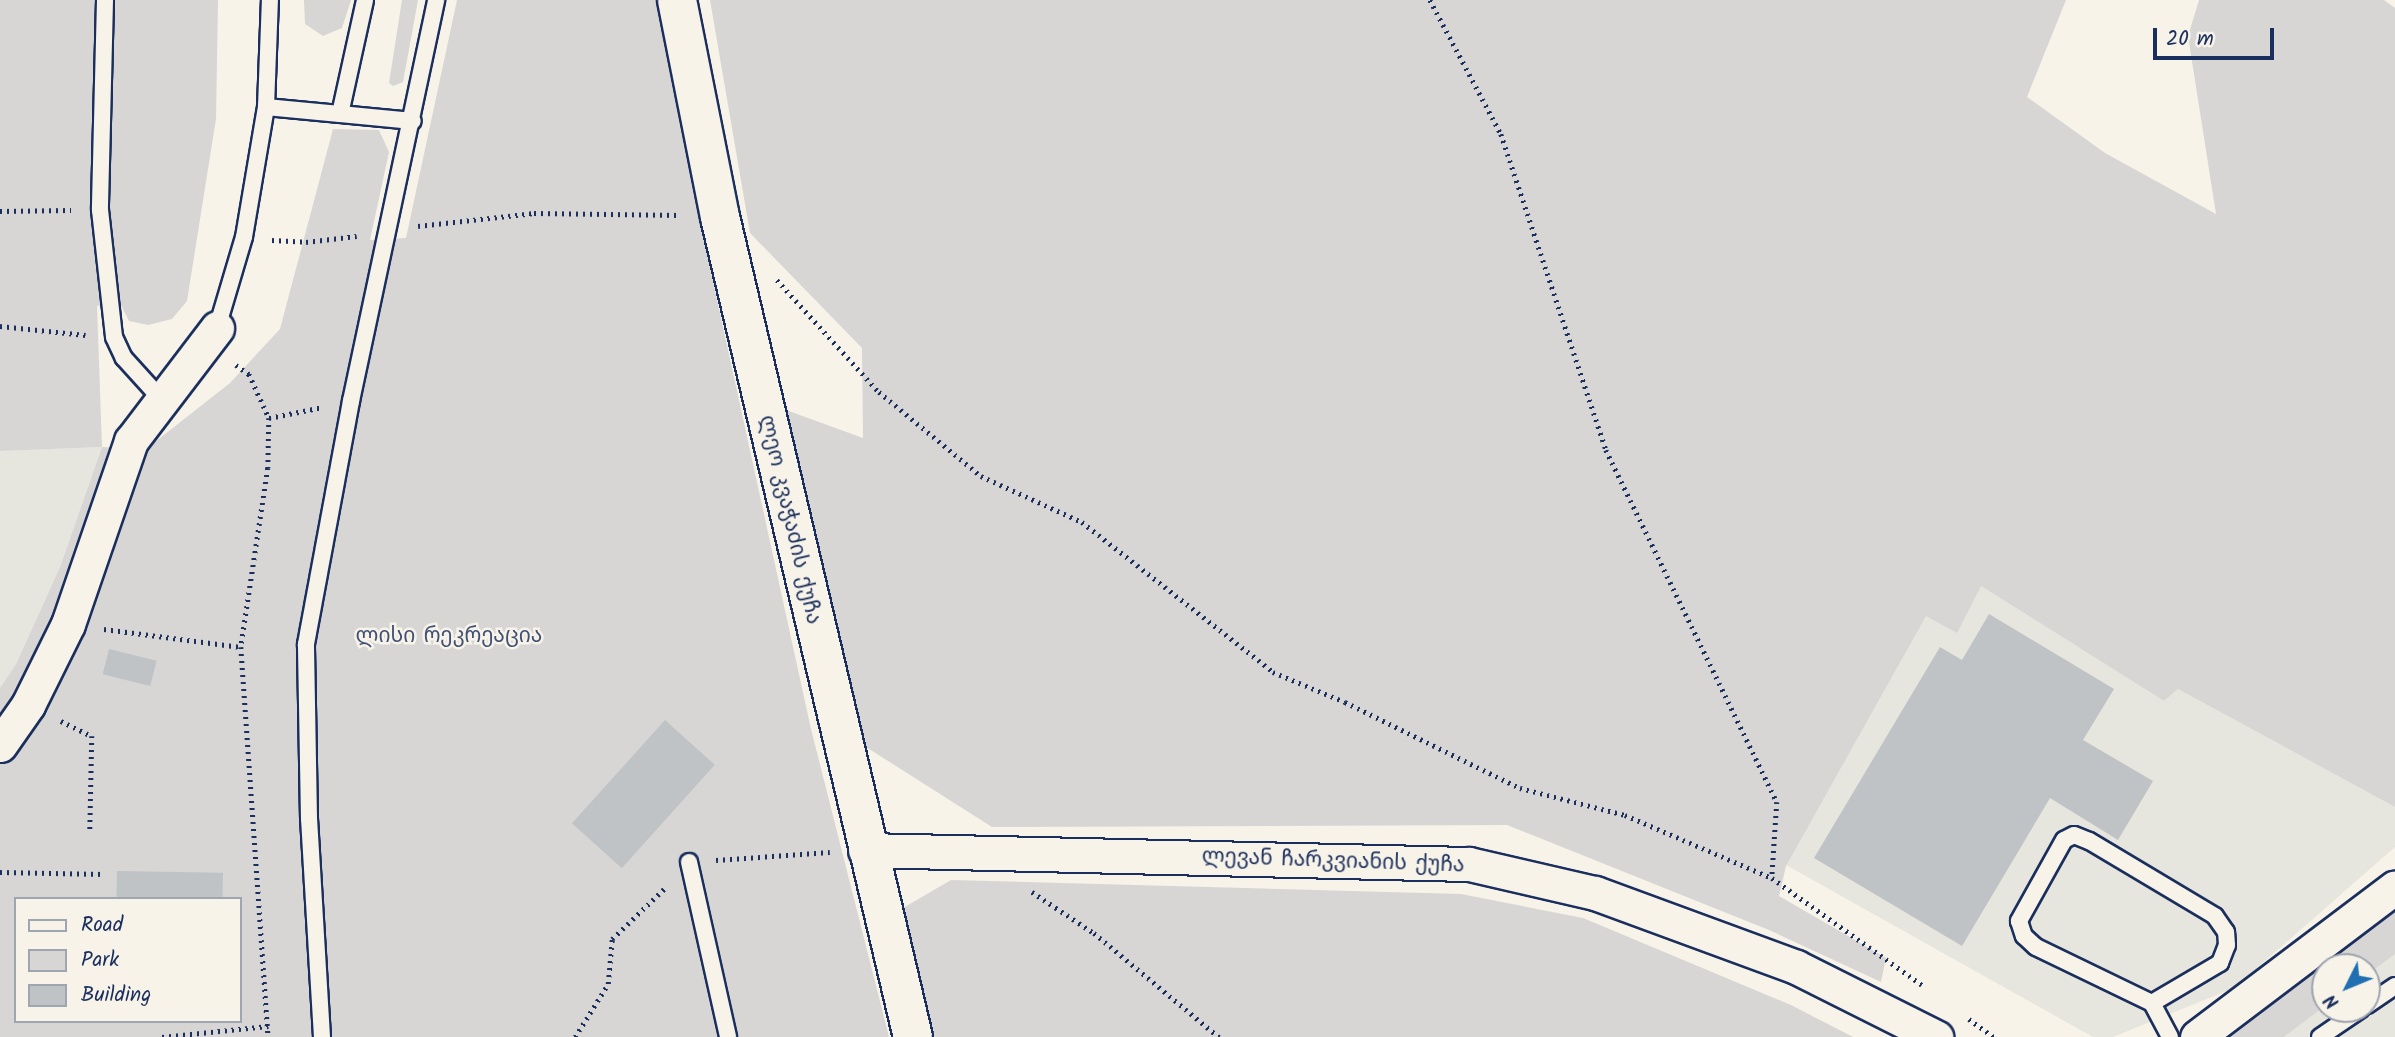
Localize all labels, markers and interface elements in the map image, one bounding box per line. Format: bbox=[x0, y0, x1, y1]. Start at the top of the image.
scale bar bbox=[2157, 14, 2278, 58]
text: 20 m bbox=[2166, 23, 2214, 56]
street label: ლეო კვაჭაძის ქუჩა bbox=[753, 413, 825, 627]
park label: ლისი რეკრეაცია bbox=[356, 624, 542, 650]
street label: ლევან ჩარკვიანის ქუჩა bbox=[1201, 845, 1465, 879]
legend bbox=[14, 897, 242, 1023]
text: Road bbox=[81, 909, 123, 942]
text: Park bbox=[81, 944, 119, 977]
north arrow bbox=[2311, 953, 2381, 1023]
text: Building bbox=[81, 979, 151, 1012]
text: N bbox=[2317, 986, 2347, 1016]

